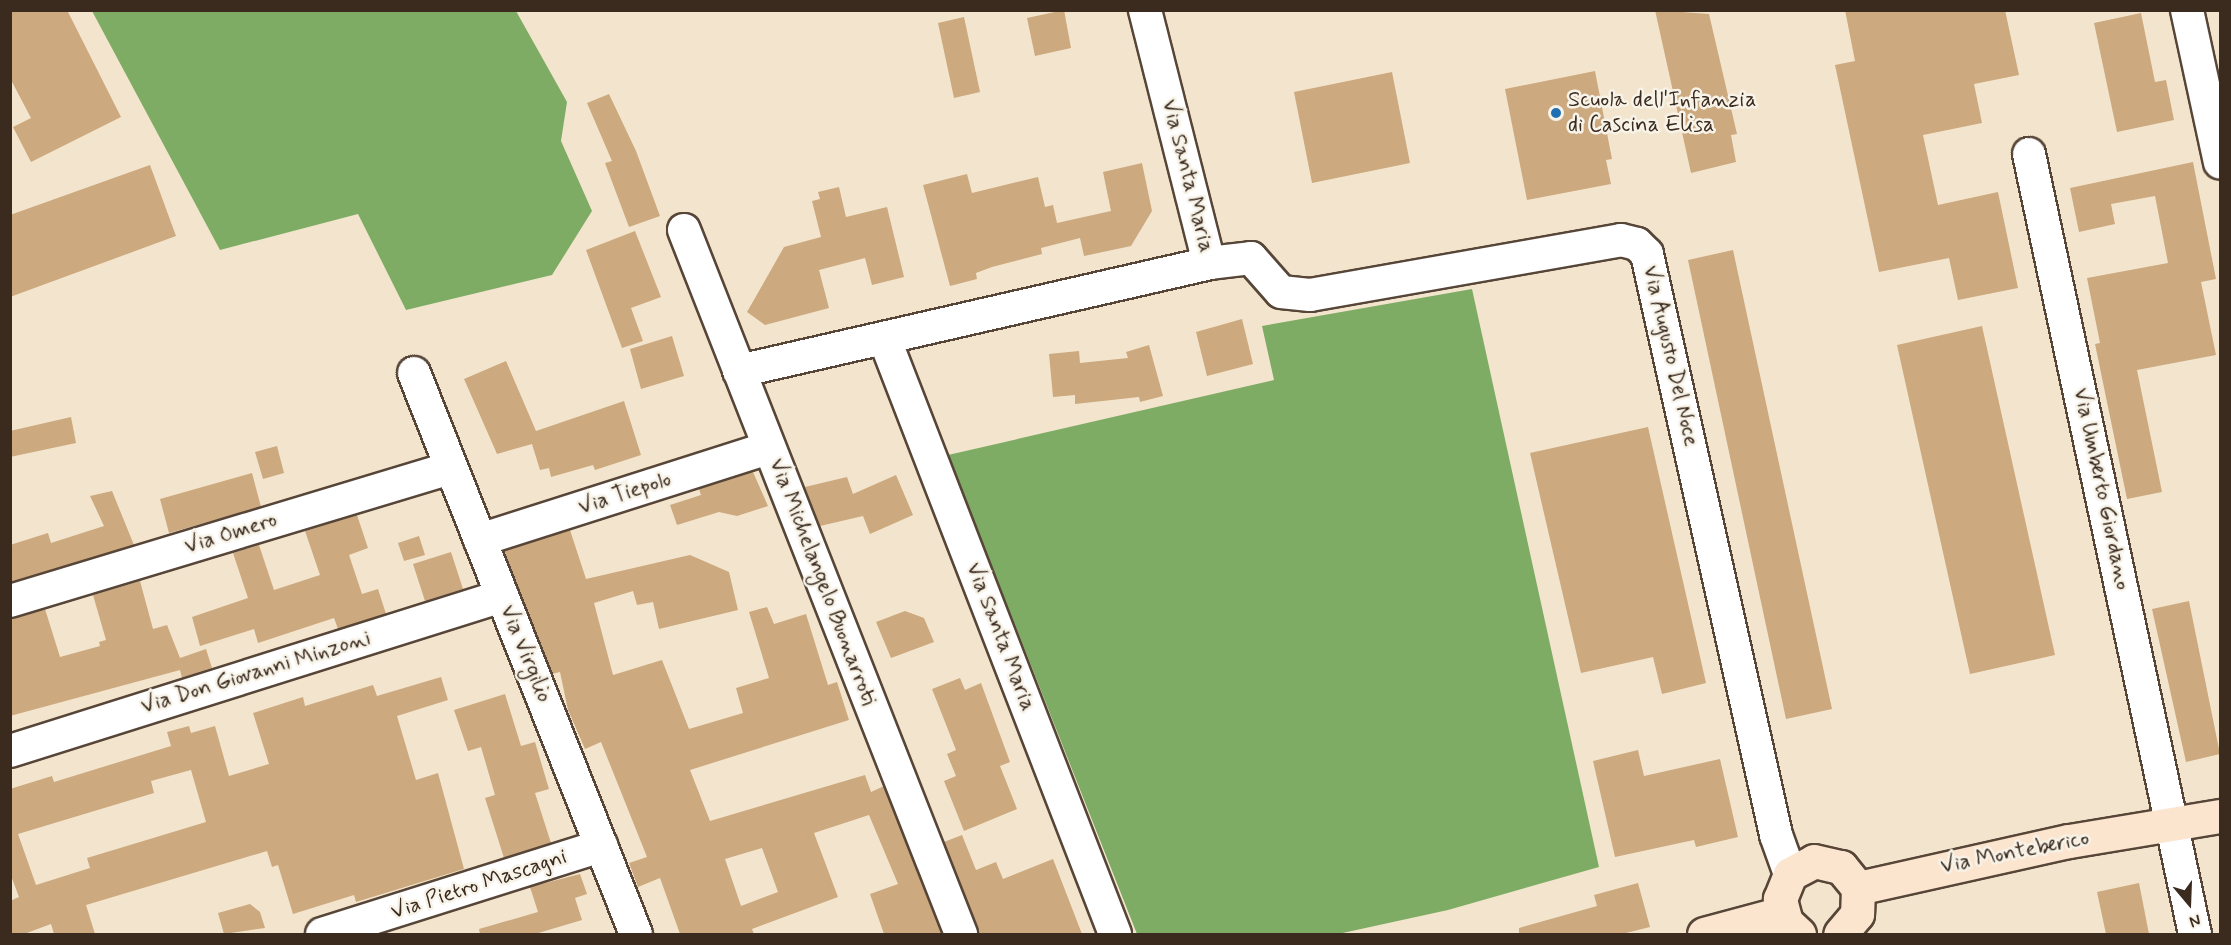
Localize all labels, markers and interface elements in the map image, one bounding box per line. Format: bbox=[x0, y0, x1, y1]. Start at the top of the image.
place label: Scuola dell'Infanzia di Cascina Elisa bbox=[1568, 87, 1757, 138]
street label: Via Santa Maria bbox=[1155, 97, 1219, 255]
marker: Scuola dell'Infanzia di Cascina Elisa bbox=[1549, 106, 1563, 120]
street label: Via Augusto Del Noce bbox=[1636, 261, 1704, 451]
street label: Via Umberto Giordano bbox=[2067, 387, 2135, 591]
street label: Via Michelangelo Buonarroti bbox=[763, 455, 881, 709]
street label: Via Tiepolo bbox=[577, 467, 673, 521]
street label: Via Omero bbox=[181, 507, 281, 561]
street label: Via Santa Maria bbox=[960, 559, 1040, 715]
street label: Via Virgilio bbox=[494, 602, 556, 706]
street label: Via Don Giovanni Minzoni bbox=[140, 626, 372, 720]
street label: Via Monteberico bbox=[1938, 826, 2092, 880]
street label: Via Pietro Mascagni bbox=[388, 844, 570, 926]
north arrow bbox=[2159, 873, 2219, 933]
text: N bbox=[2187, 909, 2203, 932]

